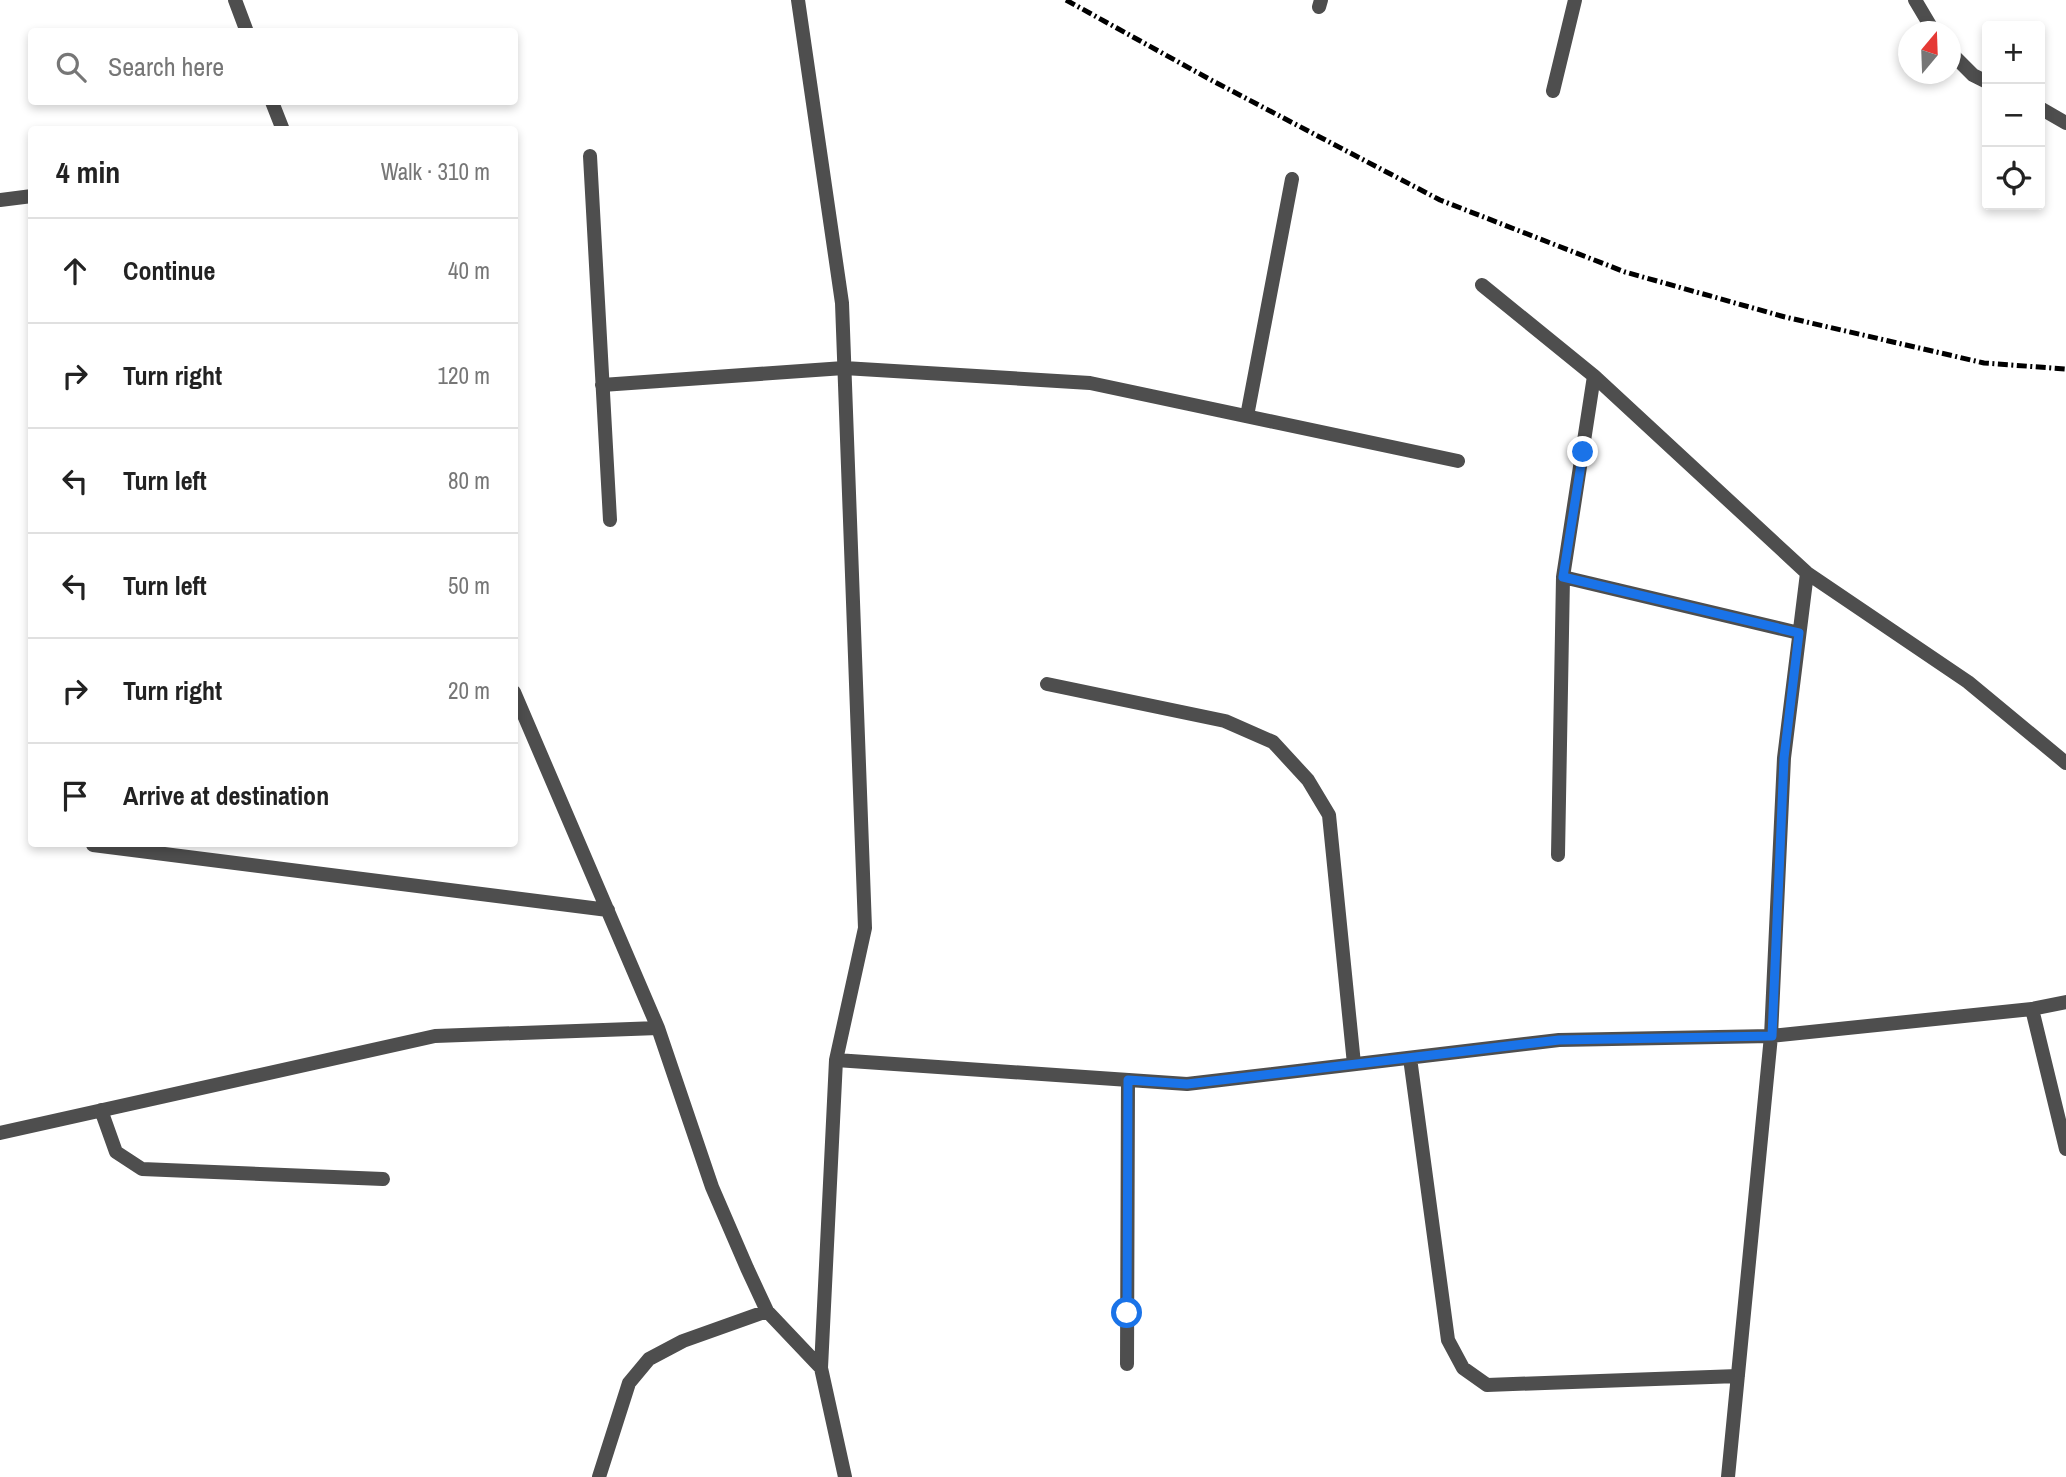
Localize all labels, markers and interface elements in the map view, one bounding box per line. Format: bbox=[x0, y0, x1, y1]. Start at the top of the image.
north arrow bbox=[1898, 21, 1961, 84]
map controls bbox=[1982, 21, 2045, 210]
button: + bbox=[1982, 21, 2045, 84]
search box bbox=[28, 28, 518, 105]
icon: search bbox=[52, 48, 90, 86]
text: Search here bbox=[108, 49, 224, 84]
button: − bbox=[1982, 84, 2045, 147]
button: locate bbox=[1982, 147, 2045, 210]
text: 4 min bbox=[56, 152, 120, 192]
text: Walk · 310 m bbox=[381, 156, 490, 187]
icon: ahead bbox=[56, 252, 94, 290]
text: Continue bbox=[123, 253, 215, 288]
text: 40 m bbox=[448, 255, 490, 286]
icon: right bbox=[56, 357, 94, 395]
text: Turn right bbox=[123, 358, 222, 393]
text: 120 m bbox=[438, 360, 490, 391]
route end bbox=[1567, 436, 1598, 467]
icon: left bbox=[56, 462, 94, 500]
text: Turn left bbox=[123, 463, 207, 498]
text: 80 m bbox=[448, 465, 490, 496]
icon: left bbox=[56, 567, 94, 605]
text: Turn left bbox=[123, 568, 207, 603]
text: 50 m bbox=[448, 570, 490, 601]
icon: right bbox=[56, 672, 94, 710]
text: Turn right bbox=[123, 673, 222, 708]
text: 20 m bbox=[448, 675, 490, 706]
icon: arrive bbox=[56, 777, 94, 815]
text: Arrive at destination bbox=[123, 778, 329, 813]
route start bbox=[1111, 1297, 1142, 1328]

